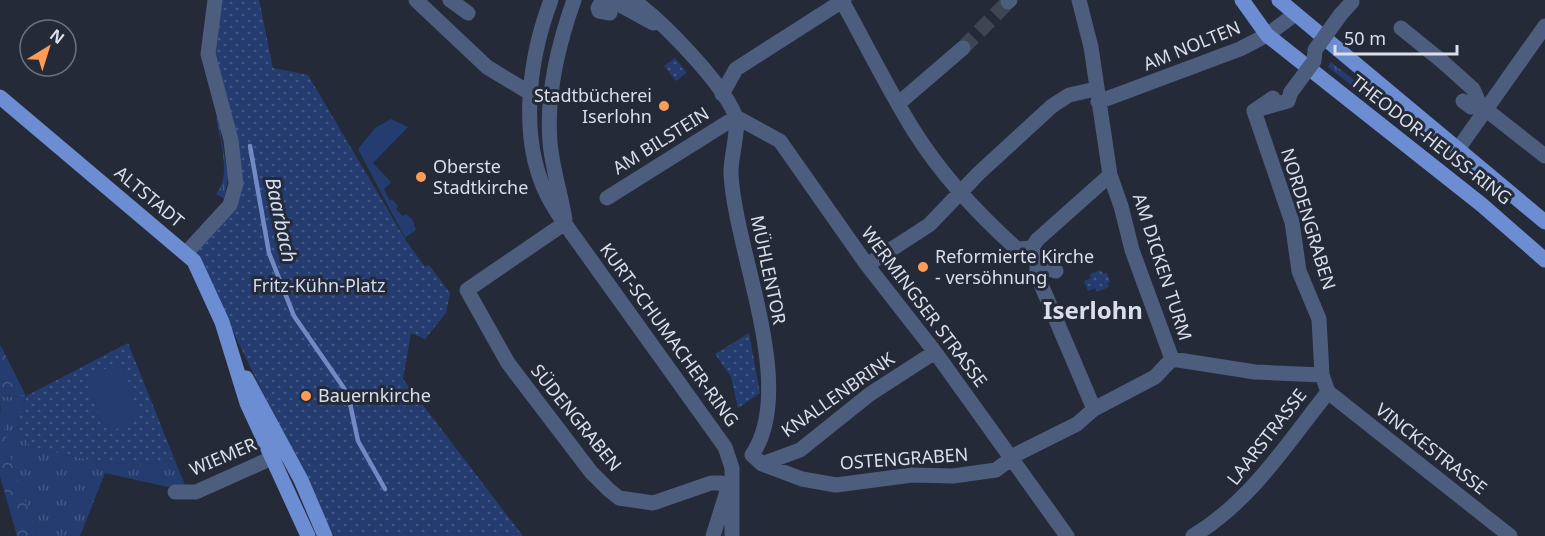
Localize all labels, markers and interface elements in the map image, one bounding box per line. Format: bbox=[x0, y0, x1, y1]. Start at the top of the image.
street label: AM NOLTEN bbox=[1139, 15, 1244, 75]
north arrow bbox=[18, 18, 78, 78]
scale bar bbox=[1335, 18, 1456, 56]
text: N bbox=[45, 24, 69, 49]
text: 50 m bbox=[1344, 26, 1386, 50]
street label: THEODOR-HEUSS-RING bbox=[1346, 69, 1517, 210]
place label: Stadtbücherei Iserlohn bbox=[534, 83, 652, 128]
marker: Stadtbücherei Iserlohn bbox=[657, 99, 671, 113]
street label: AM BILSTEIN bbox=[608, 101, 713, 179]
street label: NORDENGRABEN bbox=[1276, 145, 1342, 292]
place label: Oberste Stadtkirche bbox=[433, 154, 528, 199]
street label: ALTSTADT bbox=[110, 160, 189, 232]
marker: Oberste Stadtkirche bbox=[414, 170, 428, 184]
water label: Baarbach bbox=[259, 175, 304, 265]
street label: AM DICKEN TURM bbox=[1128, 190, 1198, 343]
street label: MÜHLENTOR bbox=[746, 213, 792, 326]
street label: WERMINGSER STRASSE bbox=[856, 221, 993, 392]
street label: KURT-SCHUMACHER-RING bbox=[595, 238, 745, 431]
place label: Reformierte Kirche - versöhnung bbox=[935, 244, 1094, 289]
marker: Reformierte Kirche - versöhnung bbox=[916, 260, 930, 274]
park label: Fritz-Kühn-Platz bbox=[252, 273, 386, 297]
district label: Iserlohn bbox=[1043, 293, 1143, 326]
street label: KNALLENBRINK bbox=[776, 346, 899, 442]
street label: SÜDENGRABEN bbox=[526, 359, 627, 476]
place label: Bauernkirche bbox=[318, 383, 431, 407]
street label: LAARSTRASSE bbox=[1221, 383, 1311, 489]
marker: Bauernkirche bbox=[299, 389, 313, 403]
street label: VINCKESTRASSE bbox=[1371, 397, 1492, 499]
street label: WIEMER bbox=[186, 431, 260, 481]
street label: OSTENGRABEN bbox=[839, 442, 969, 474]

